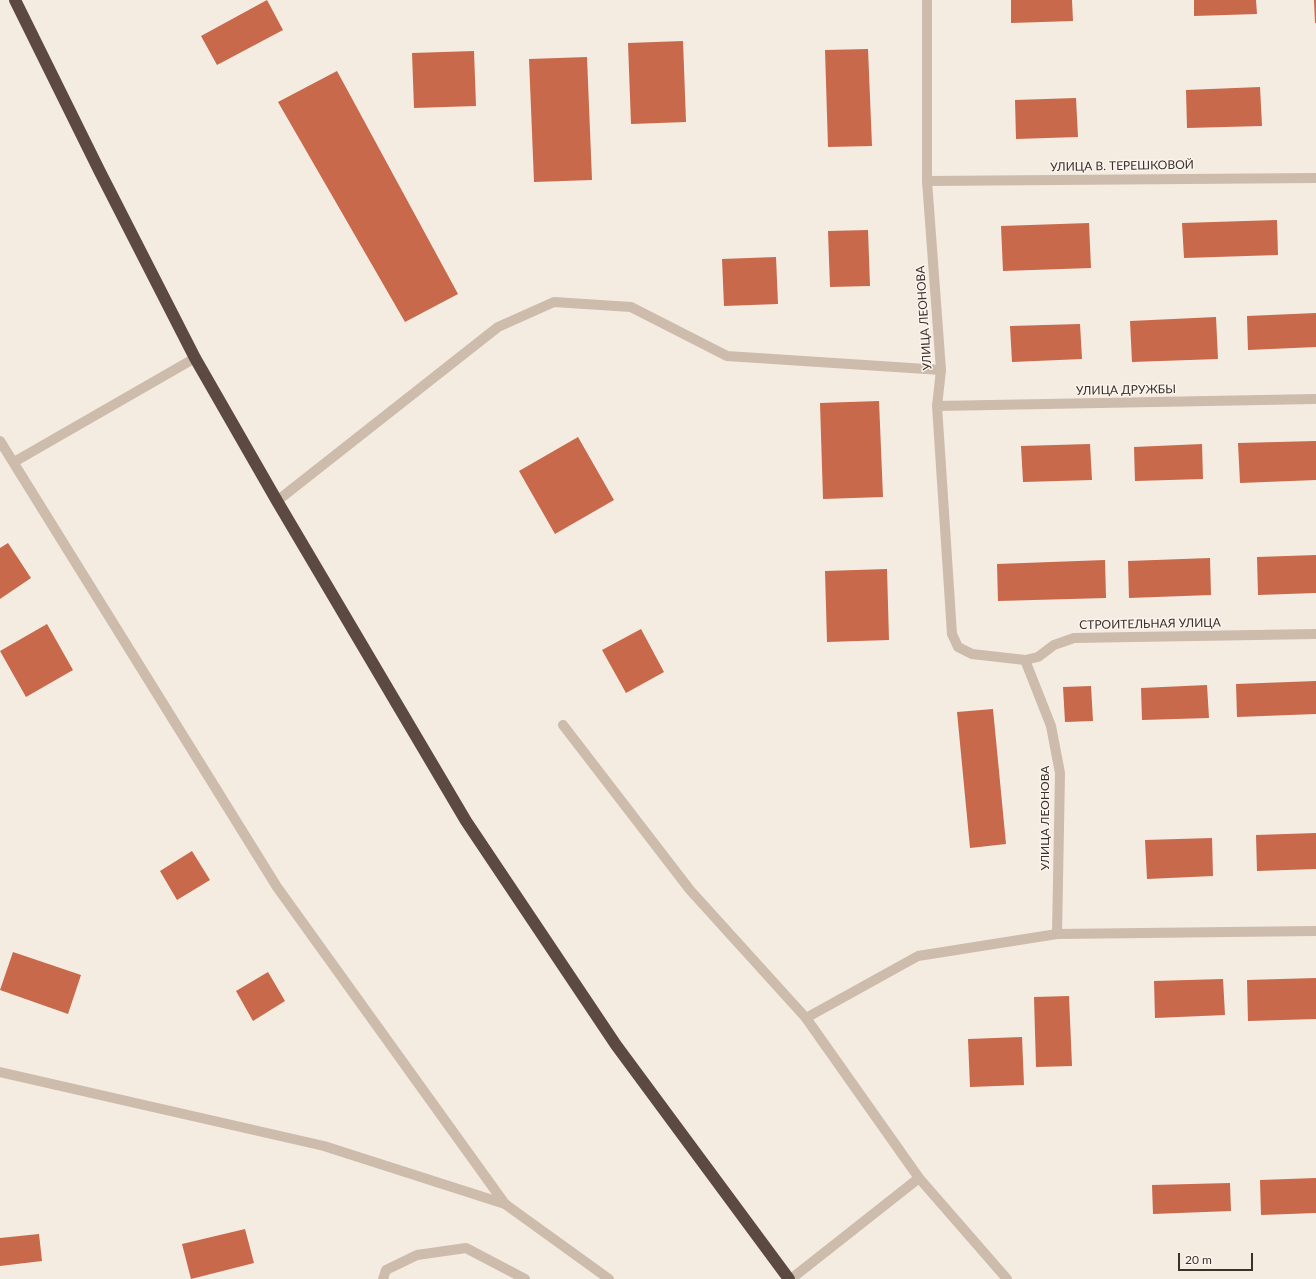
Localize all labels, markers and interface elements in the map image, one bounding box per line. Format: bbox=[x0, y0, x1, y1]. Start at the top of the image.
street label: УЛИЦА В. ТЕРЕШКОВОЙ bbox=[1050, 158, 1194, 174]
street label: УЛИЦА ЛЕОНОВА bbox=[913, 265, 935, 371]
street label: УЛИЦА ДРУЖБЫ bbox=[1076, 382, 1176, 398]
street label: СТРОИТЕЛЬНАЯ УЛИЦА bbox=[1079, 616, 1221, 632]
street label: УЛИЦА ЛЕОНОВА bbox=[1038, 766, 1052, 870]
scale bar bbox=[1180, 1245, 1255, 1271]
text: 20 m bbox=[1185, 1252, 1212, 1267]

